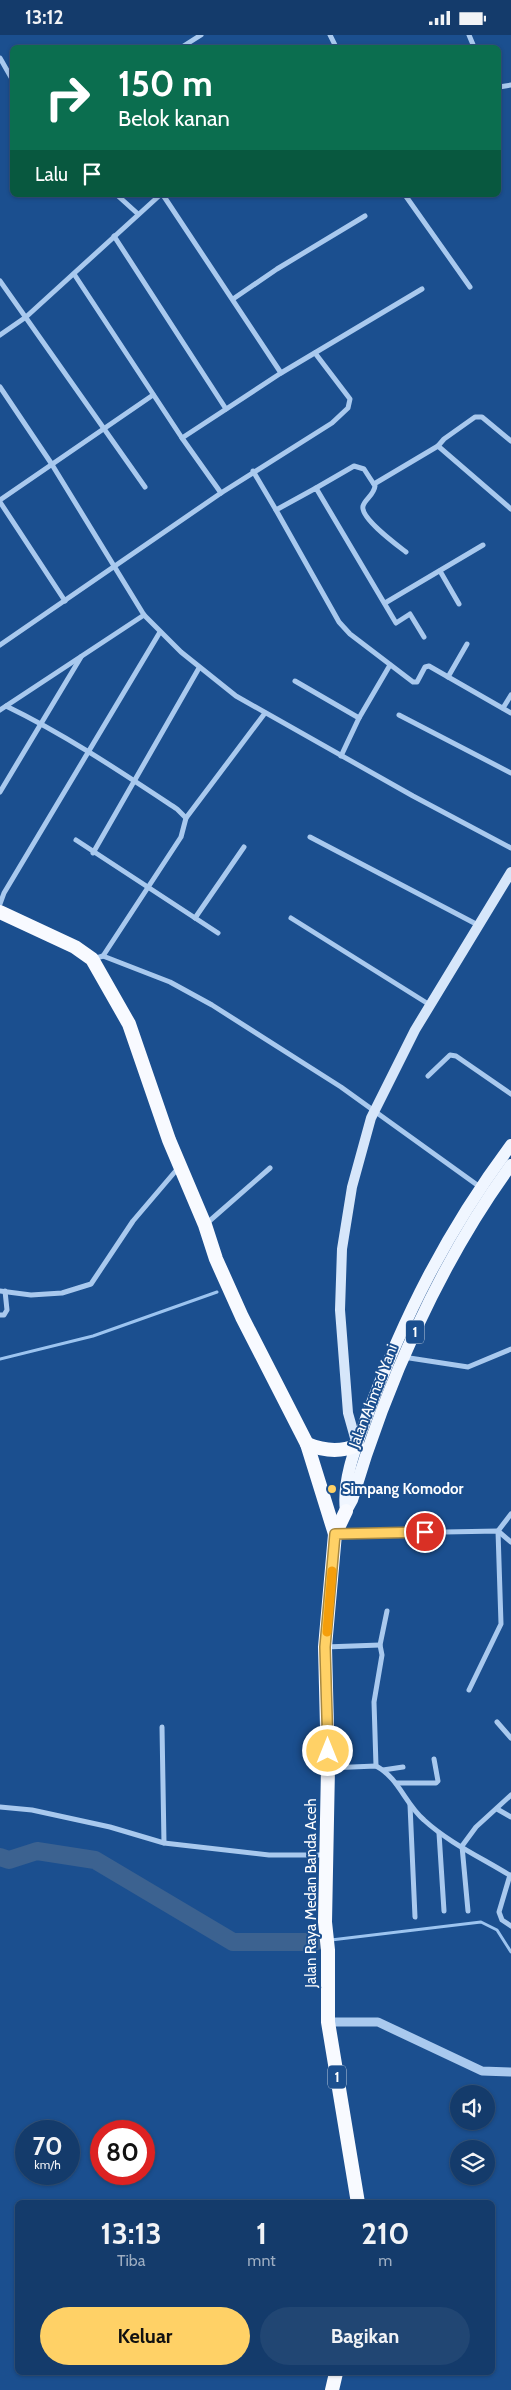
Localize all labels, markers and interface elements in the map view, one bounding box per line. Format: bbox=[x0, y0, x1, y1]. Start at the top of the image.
text: 13:12 bbox=[25, 6, 64, 29]
text: 150 m bbox=[118, 62, 213, 105]
icon: right bbox=[35, 65, 100, 130]
text: Belok kanan bbox=[118, 105, 230, 132]
icon: arrive bbox=[78, 160, 106, 188]
text: Lalu bbox=[35, 163, 68, 186]
road number: 1 bbox=[406, 1320, 424, 1343]
street label: Jalan Ahmad Yani bbox=[345, 1342, 401, 1451]
place label: Simpang Komodor bbox=[342, 1480, 464, 1498]
marker: Simpang Komodor bbox=[326, 1483, 338, 1495]
pin bbox=[404, 1511, 446, 1553]
icon: arrive bbox=[411, 1518, 439, 1546]
position arrow bbox=[301, 1724, 353, 1776]
street label: Jalan Raya Medan Banda Aceh bbox=[302, 1798, 320, 1989]
road number: 1 bbox=[328, 2065, 346, 2089]
map controls bbox=[450, 2085, 495, 2185]
button: sound bbox=[450, 2085, 495, 2130]
speed limit sign: 80 bbox=[90, 2120, 155, 2185]
text: 70 bbox=[32, 2131, 63, 2161]
button: layers bbox=[450, 2140, 495, 2185]
text: km/h bbox=[34, 2157, 61, 2172]
text: 13:13 bbox=[101, 2215, 162, 2252]
text: 1 bbox=[256, 2215, 267, 2252]
text: 210 bbox=[361, 2215, 409, 2252]
text: Tiba bbox=[117, 2251, 145, 2270]
text: mnt bbox=[247, 2251, 276, 2270]
text: m bbox=[378, 2251, 392, 2270]
button: Keluar bbox=[40, 2307, 250, 2365]
button: Bagikan bbox=[260, 2307, 470, 2365]

